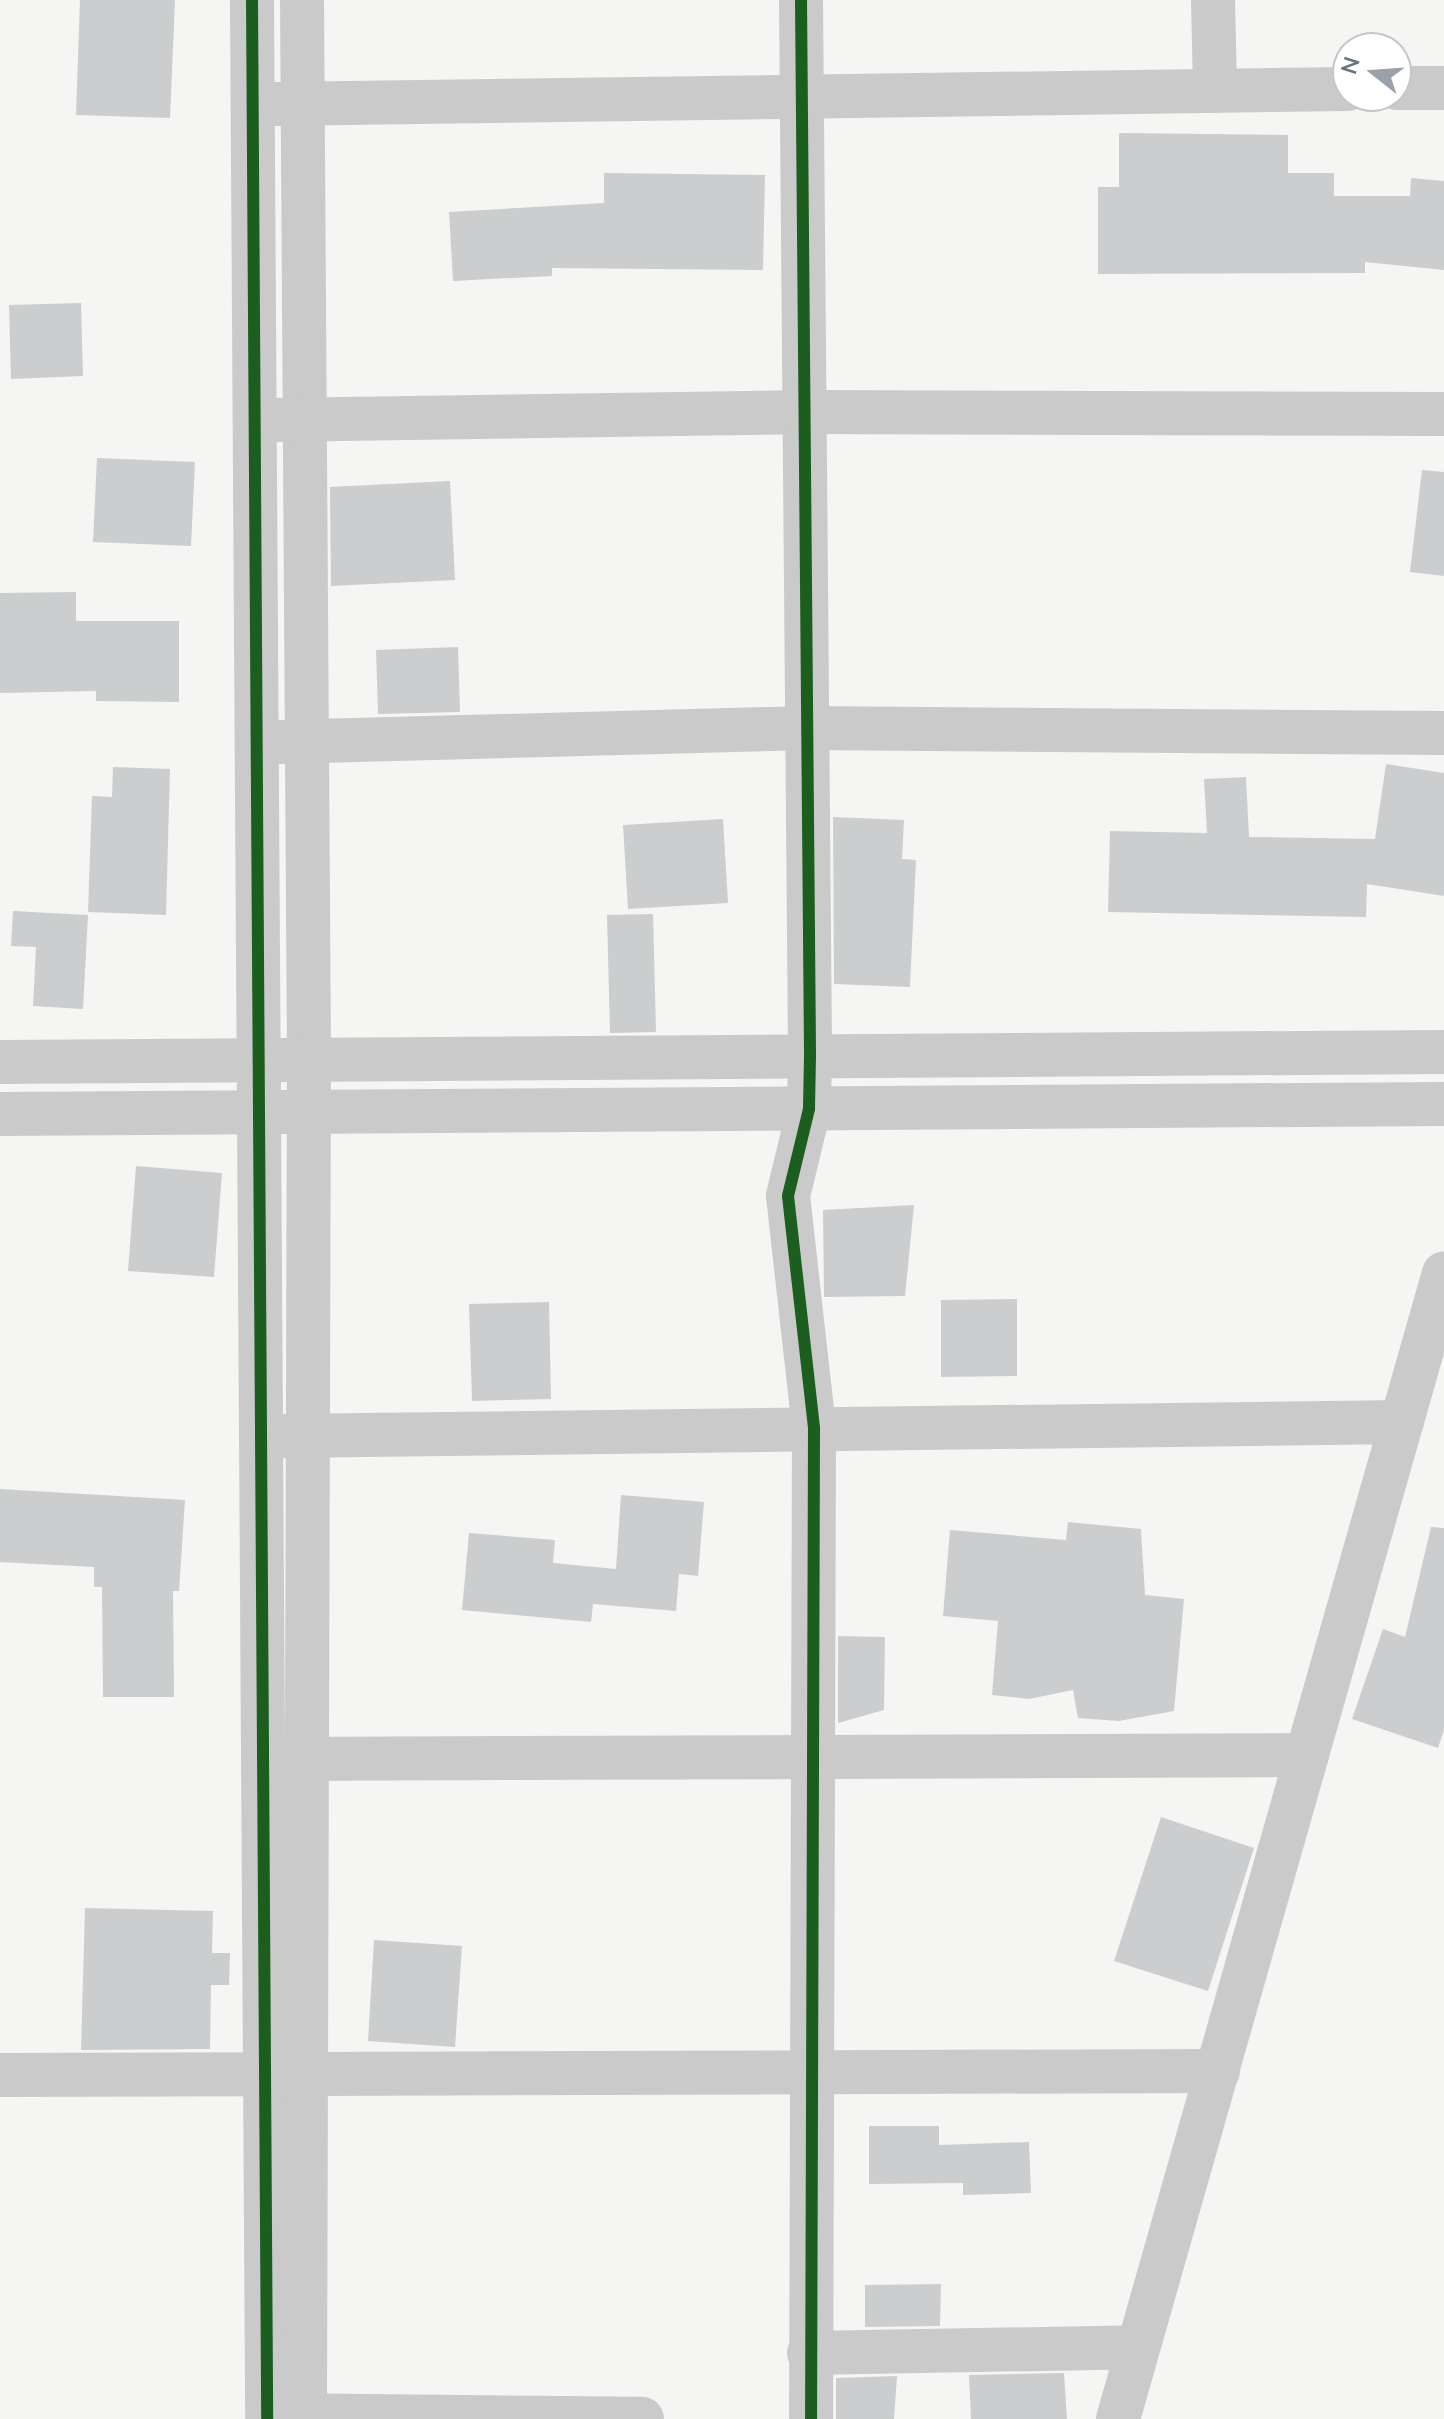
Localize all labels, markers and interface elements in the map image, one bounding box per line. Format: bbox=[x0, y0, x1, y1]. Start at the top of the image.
north arrow bbox=[1332, 32, 1412, 112]
text: N bbox=[1334, 53, 1368, 78]

